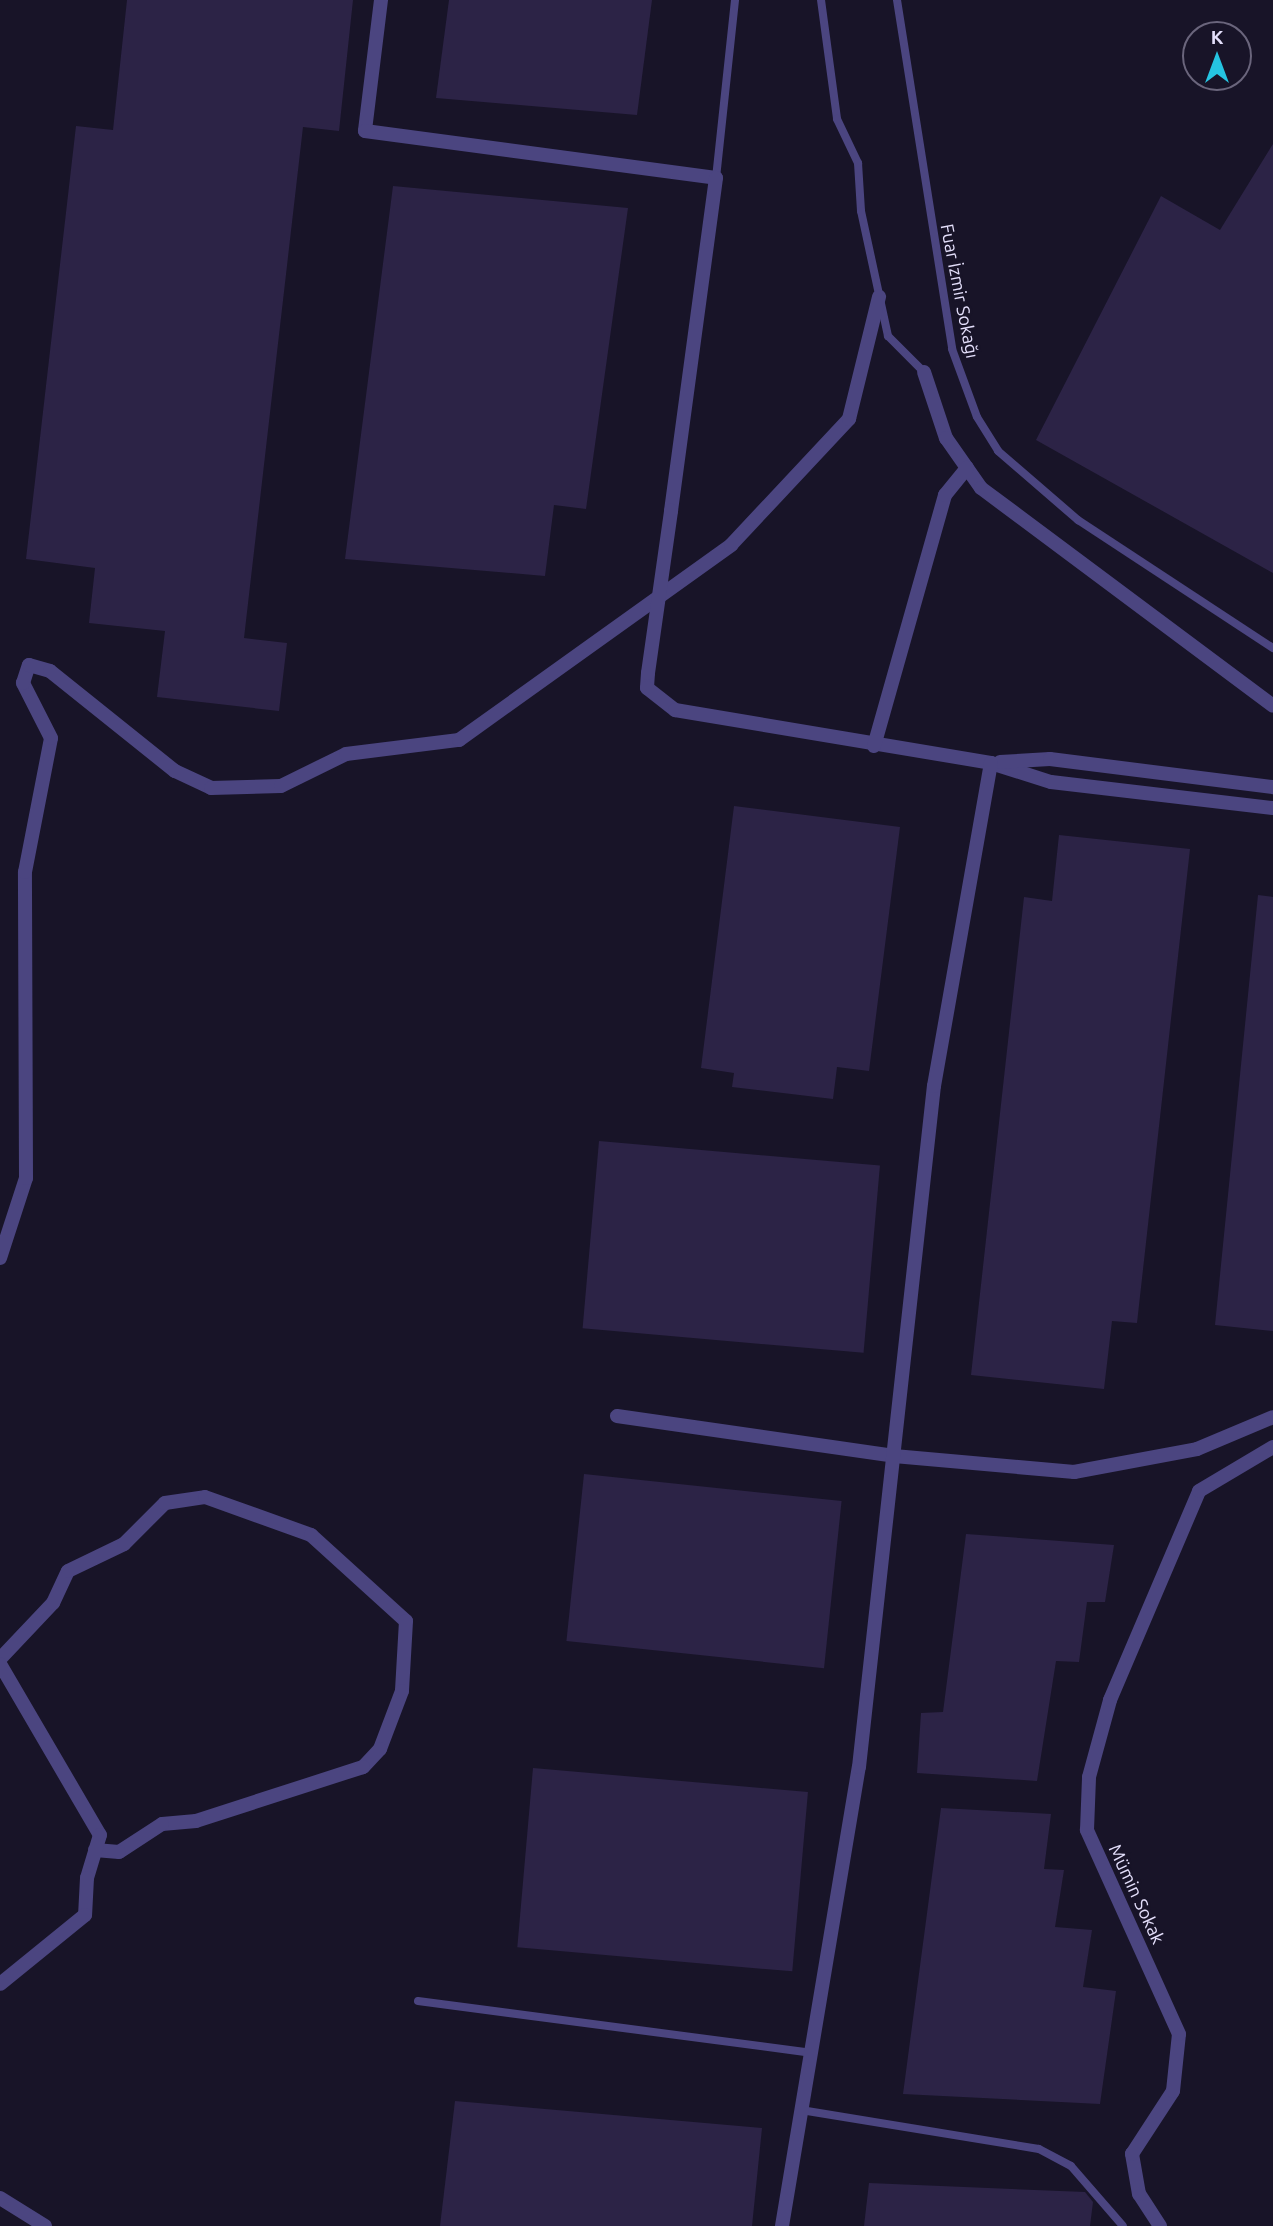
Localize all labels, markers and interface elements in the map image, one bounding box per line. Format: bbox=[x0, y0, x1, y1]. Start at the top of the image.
north arrow bbox=[1182, 21, 1252, 91]
text: K bbox=[1211, 26, 1223, 48]
street label: Fuar İzmir Sokağı bbox=[936, 222, 984, 360]
street label: Mümin Sokak bbox=[1104, 1841, 1170, 1947]

